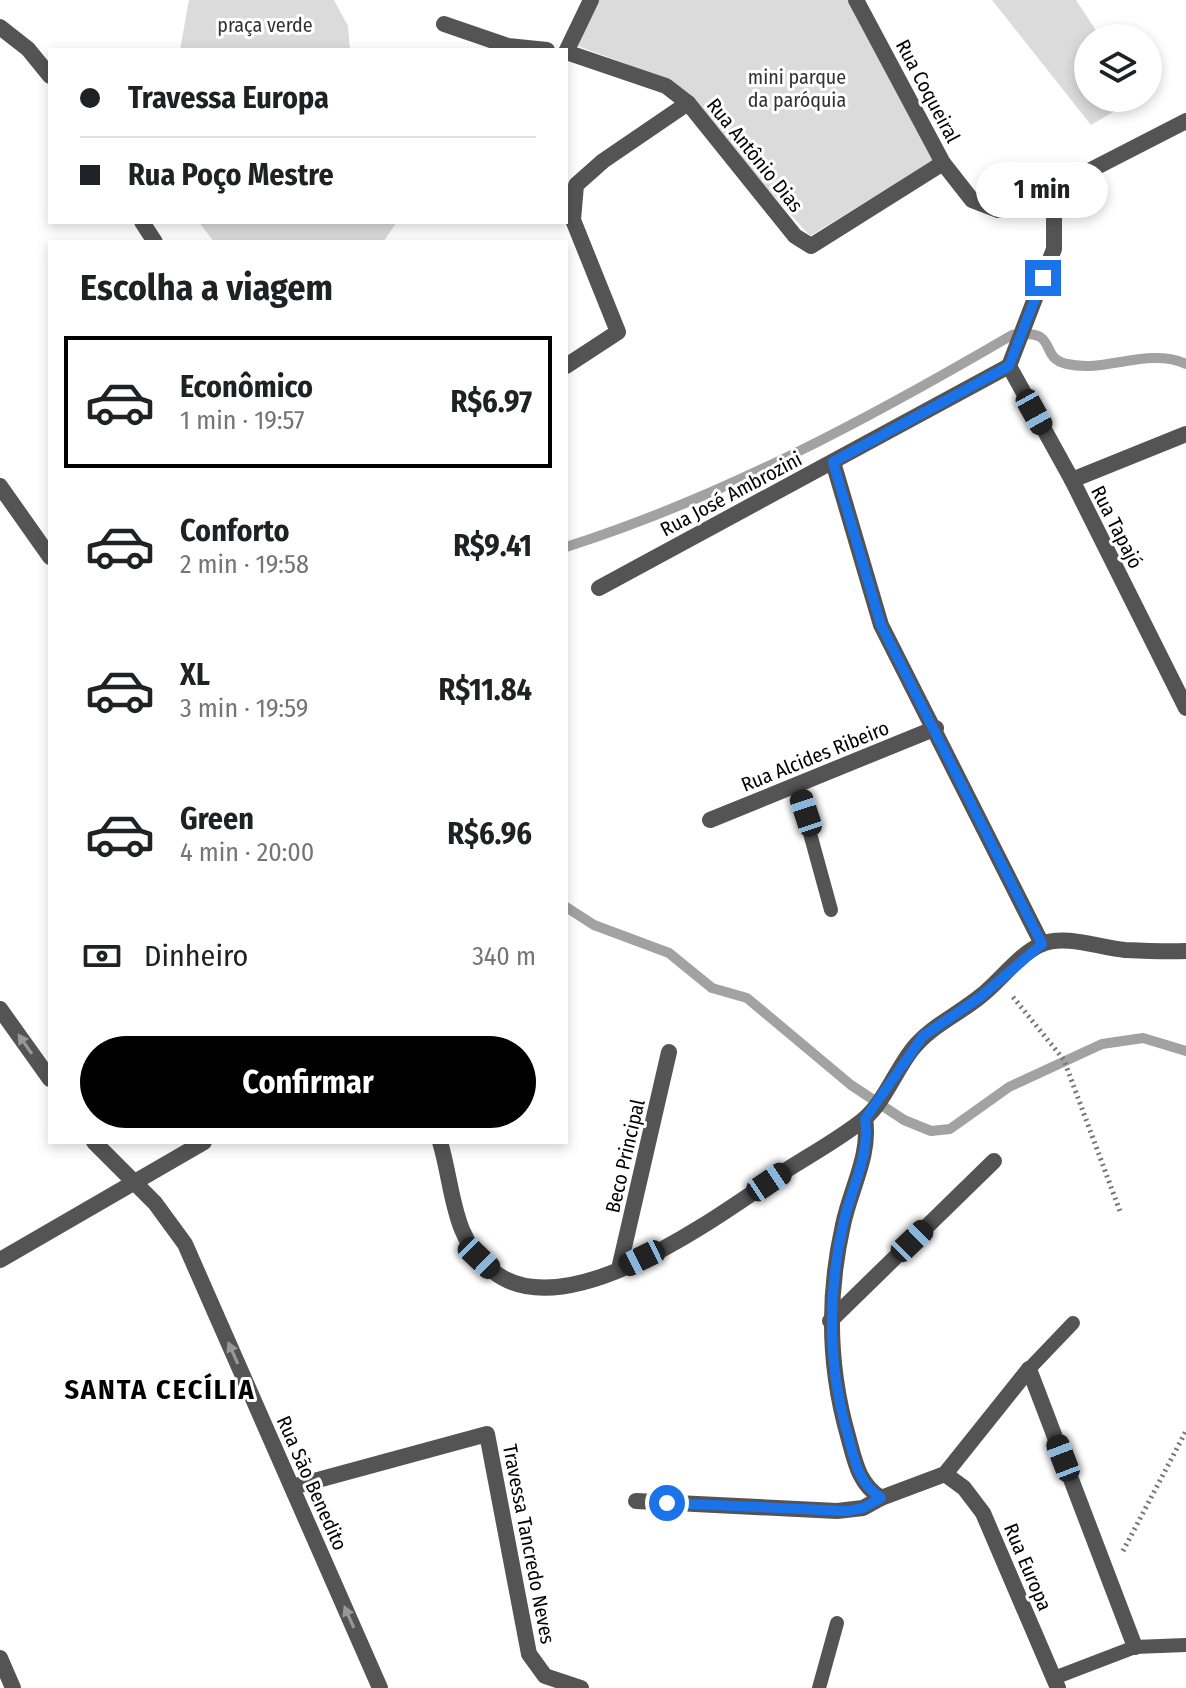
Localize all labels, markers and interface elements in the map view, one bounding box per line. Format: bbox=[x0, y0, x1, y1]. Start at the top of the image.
park label: praça verde bbox=[217, 13, 313, 37]
map controls bbox=[1074, 24, 1162, 112]
button: layers bbox=[1074, 24, 1162, 112]
street label: Rua Coqueiral bbox=[891, 35, 965, 147]
park label: mini parque da paróquia bbox=[748, 65, 846, 112]
text: Travessa Europa bbox=[128, 80, 329, 116]
street label: Rua Antônio Dias bbox=[702, 93, 808, 217]
text: Rua Poço Mestre bbox=[128, 157, 334, 193]
callout: 1 min bbox=[977, 162, 1109, 218]
text: 1 min bbox=[1014, 174, 1070, 205]
route end bbox=[1025, 260, 1061, 296]
text: Escolha a viagem bbox=[80, 266, 333, 310]
icon: car bbox=[84, 366, 156, 438]
text: Econômico bbox=[180, 369, 313, 405]
text: R$6.97 bbox=[451, 384, 532, 420]
car bbox=[1012, 385, 1056, 439]
text: 1 min · 19:57 bbox=[180, 405, 305, 436]
street label: Rua José Ambrozini bbox=[656, 447, 806, 541]
street label: Rua Tapajó bbox=[1086, 482, 1148, 572]
icon: car bbox=[84, 510, 156, 582]
text: Conforto bbox=[180, 513, 289, 549]
text: R$9.41 bbox=[453, 528, 532, 564]
text: 2 min · 19:58 bbox=[180, 549, 309, 580]
icon: car bbox=[84, 654, 156, 726]
text: XL bbox=[180, 657, 210, 693]
text: R$11.84 bbox=[439, 672, 532, 708]
text: 3 min · 19:59 bbox=[180, 693, 308, 724]
street label: Rua Alcides Ribeiro bbox=[738, 715, 892, 797]
car bbox=[787, 786, 825, 840]
icon: car bbox=[84, 798, 156, 870]
text: Green bbox=[180, 801, 254, 837]
text: R$6.96 bbox=[447, 816, 532, 852]
text: 4 min · 20:00 bbox=[180, 837, 314, 868]
icon: cash bbox=[80, 934, 124, 978]
text: Dinheiro bbox=[144, 938, 248, 974]
text: 340 m bbox=[472, 941, 536, 972]
one-way arrow bbox=[18, 1033, 33, 1054]
button: Confirmar bbox=[80, 1036, 536, 1128]
street label: Beco Principal bbox=[600, 1097, 650, 1215]
car bbox=[742, 1159, 796, 1205]
car bbox=[886, 1216, 938, 1266]
car bbox=[453, 1233, 505, 1283]
car bbox=[615, 1237, 669, 1279]
one-way arrow bbox=[226, 1341, 240, 1365]
district label: SANTA CECÍLIA bbox=[64, 1372, 256, 1406]
street label: Rua São Benedito bbox=[272, 1412, 352, 1554]
car bbox=[1043, 1431, 1083, 1485]
street label: Travessa Tancredo Neves bbox=[498, 1442, 560, 1646]
route start bbox=[649, 1485, 685, 1521]
street label: Rua Europa bbox=[999, 1520, 1057, 1614]
one-way arrow bbox=[342, 1605, 355, 1628]

